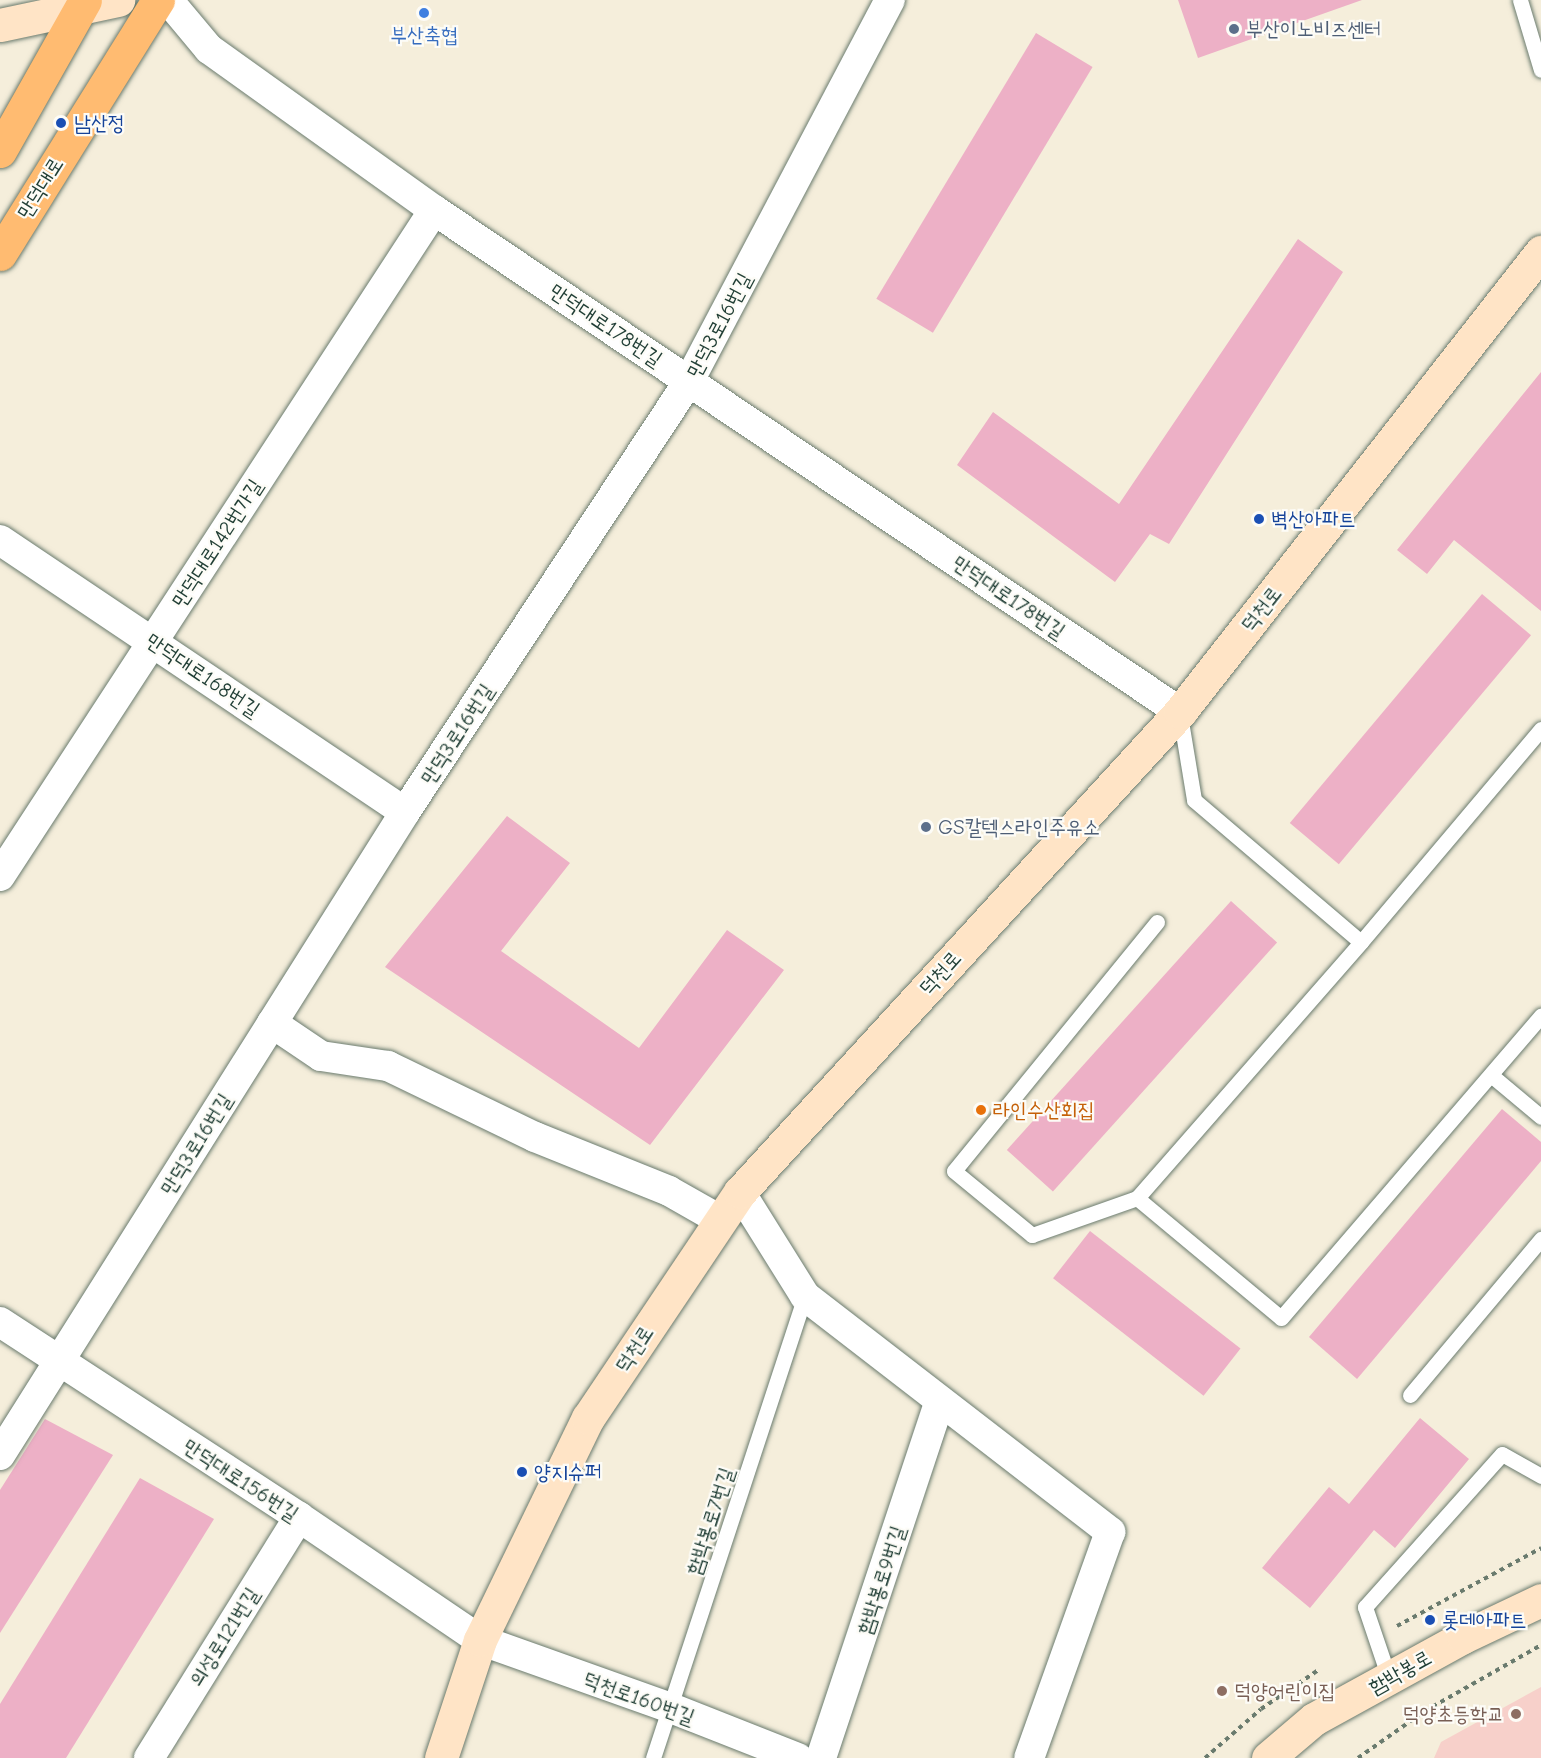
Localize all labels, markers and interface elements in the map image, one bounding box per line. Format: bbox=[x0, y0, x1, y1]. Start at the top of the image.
marker: 부산축협 bbox=[417, 6, 431, 20]
place label: 부산이노비즈센터 bbox=[1246, 16, 1381, 42]
place label: 부산축협 bbox=[390, 22, 458, 48]
marker: 부산이노비즈센터 bbox=[1227, 22, 1241, 36]
place label: 남산정 bbox=[74, 110, 125, 136]
marker: 남산정 bbox=[52, 114, 70, 132]
street label: 만덕대로 bbox=[11, 153, 69, 223]
street label: 만덕3로16번길 bbox=[681, 268, 757, 382]
street label: 만덕대로178번길 bbox=[545, 278, 667, 372]
street label: 만덕대로142번가길 bbox=[166, 474, 268, 612]
place label: 벽산아파트 bbox=[1271, 506, 1355, 532]
marker: 벽산아파트 bbox=[1252, 512, 1266, 526]
street label: 만덕대로178번길 bbox=[948, 550, 1070, 644]
street label: 덕천로 bbox=[1235, 581, 1287, 637]
street label: 만덕대로168번길 bbox=[141, 628, 265, 722]
street label: 만덕3로16번길 bbox=[415, 679, 499, 789]
place label: GS칼텍스라인주유소 bbox=[938, 814, 1100, 840]
marker: GS칼텍스라인주유소 bbox=[919, 820, 933, 834]
street label: 덕천로 bbox=[914, 946, 966, 1000]
street label: 만덕3로16번길 bbox=[155, 1089, 237, 1199]
place label: 라인수산회집 bbox=[993, 1097, 1094, 1123]
marker: 라인수산회집 bbox=[974, 1103, 988, 1117]
street label: 덕천로 bbox=[610, 1321, 658, 1377]
street label: 만덕대로156번길 bbox=[179, 1433, 303, 1527]
place label: 양지슈퍼 bbox=[534, 1459, 602, 1485]
street label: 함박봉로7번길 bbox=[681, 1464, 739, 1578]
marker: 양지슈퍼 bbox=[515, 1465, 529, 1479]
street label: 함박봉로9번길 bbox=[852, 1523, 910, 1637]
street label: 의성로121번길 bbox=[184, 1583, 264, 1691]
place label: 롯데아파트 bbox=[1442, 1607, 1526, 1633]
marker: 롯데아파트 bbox=[1423, 1613, 1437, 1627]
street label: 함박봉로 bbox=[1364, 1645, 1436, 1699]
street label: 덕천로160번길 bbox=[580, 1666, 698, 1730]
place label: 덕양어린이집 bbox=[1234, 1678, 1335, 1704]
marker: 덕양어린이집 bbox=[1215, 1684, 1229, 1698]
place label: 덕양초등학교 bbox=[1403, 1701, 1504, 1727]
marker: 덕양초등학교 bbox=[1509, 1707, 1523, 1721]

